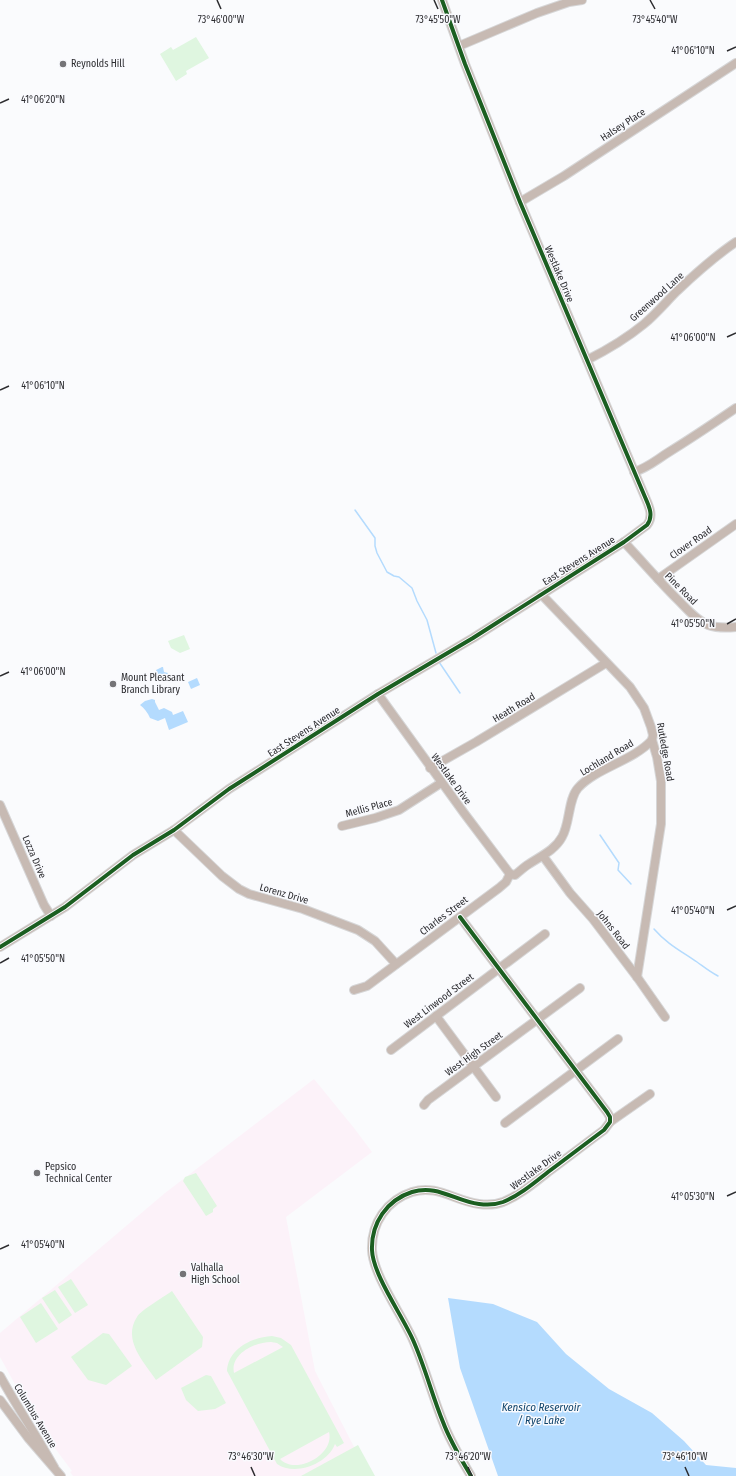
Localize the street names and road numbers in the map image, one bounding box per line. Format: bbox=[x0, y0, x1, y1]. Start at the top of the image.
street label: Halsey Place bbox=[598, 106, 648, 144]
street label: Westlake Drive bbox=[542, 244, 576, 304]
street label: Greenwood Lane bbox=[628, 270, 686, 324]
street label: Clover Road bbox=[668, 524, 714, 562]
street label: East Stevens Avenue bbox=[540, 534, 618, 588]
street label: Pine Road bbox=[662, 570, 700, 608]
street label: Heath Road bbox=[491, 691, 537, 725]
street label: East Stevens Avenue bbox=[266, 704, 342, 760]
street label: Rutledge Road bbox=[654, 722, 676, 782]
street label: Lochland Road bbox=[578, 737, 636, 779]
street label: Westlake Drive bbox=[428, 751, 474, 807]
street label: Mellis Place bbox=[344, 796, 394, 820]
street label: Lozza Drive bbox=[20, 834, 48, 880]
street label: Lorenz Drive bbox=[258, 881, 310, 907]
street label: Charles Street bbox=[417, 894, 471, 938]
street label: Johns Road bbox=[594, 908, 632, 952]
street label: West Linwood Street bbox=[402, 971, 477, 1031]
street label: West High Street bbox=[443, 1029, 506, 1079]
street label: Westlake Drive bbox=[508, 1147, 564, 1193]
street label: Columbus Avenue bbox=[11, 1382, 59, 1450]

